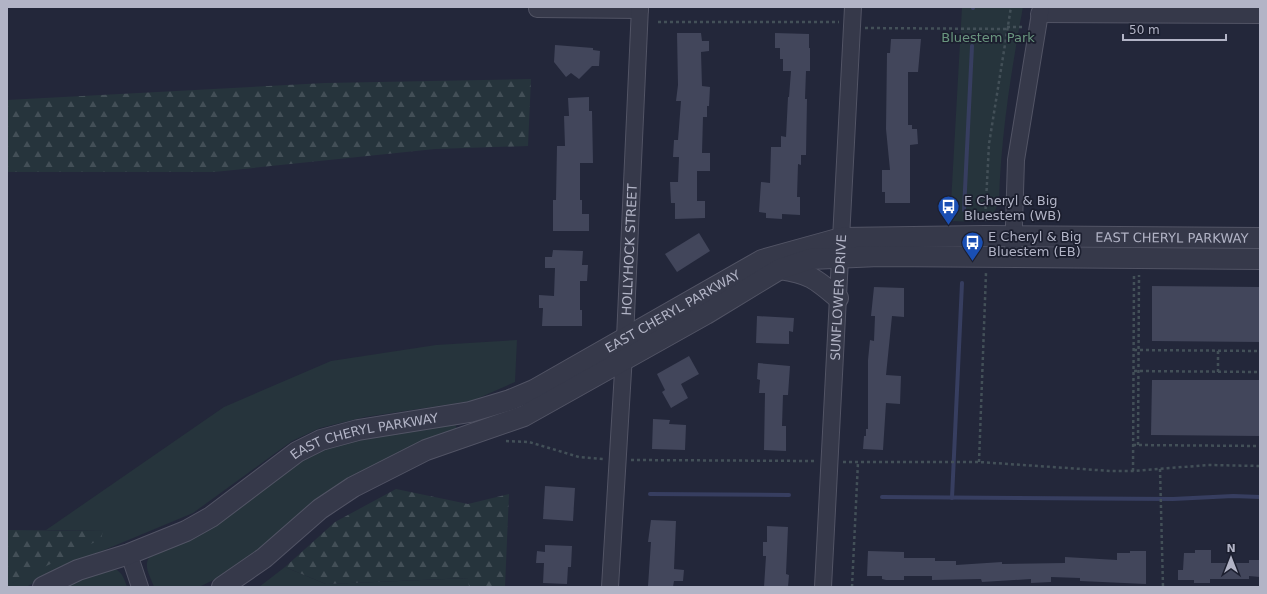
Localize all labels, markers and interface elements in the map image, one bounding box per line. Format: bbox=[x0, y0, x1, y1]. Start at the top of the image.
scale bar bbox=[1123, 16, 1226, 42]
text: 50 m bbox=[1129, 23, 1160, 37]
park label: Bluestem Park bbox=[941, 30, 1035, 45]
street label: HOLLYHOCK STREET bbox=[619, 183, 639, 316]
place label: E Cheryl & Big Bluestem (WB) bbox=[964, 193, 1061, 223]
bus stop icon: E Cheryl & Big Bluestem (WB) bbox=[935, 194, 961, 227]
place label: E Cheryl & Big Bluestem (EB) bbox=[988, 229, 1082, 259]
street label: EAST CHERYL PARKWAY bbox=[1095, 229, 1249, 245]
bus stop icon: E Cheryl & Big Bluestem (EB) bbox=[960, 230, 986, 263]
street label: SUNFLOWER DRIVE bbox=[827, 234, 849, 361]
street label: EAST CHERYL PARKWAY bbox=[602, 267, 743, 356]
street label: EAST CHERYL PARKWAY bbox=[287, 410, 439, 462]
north arrow bbox=[1211, 538, 1251, 578]
text: N bbox=[1226, 542, 1236, 555]

